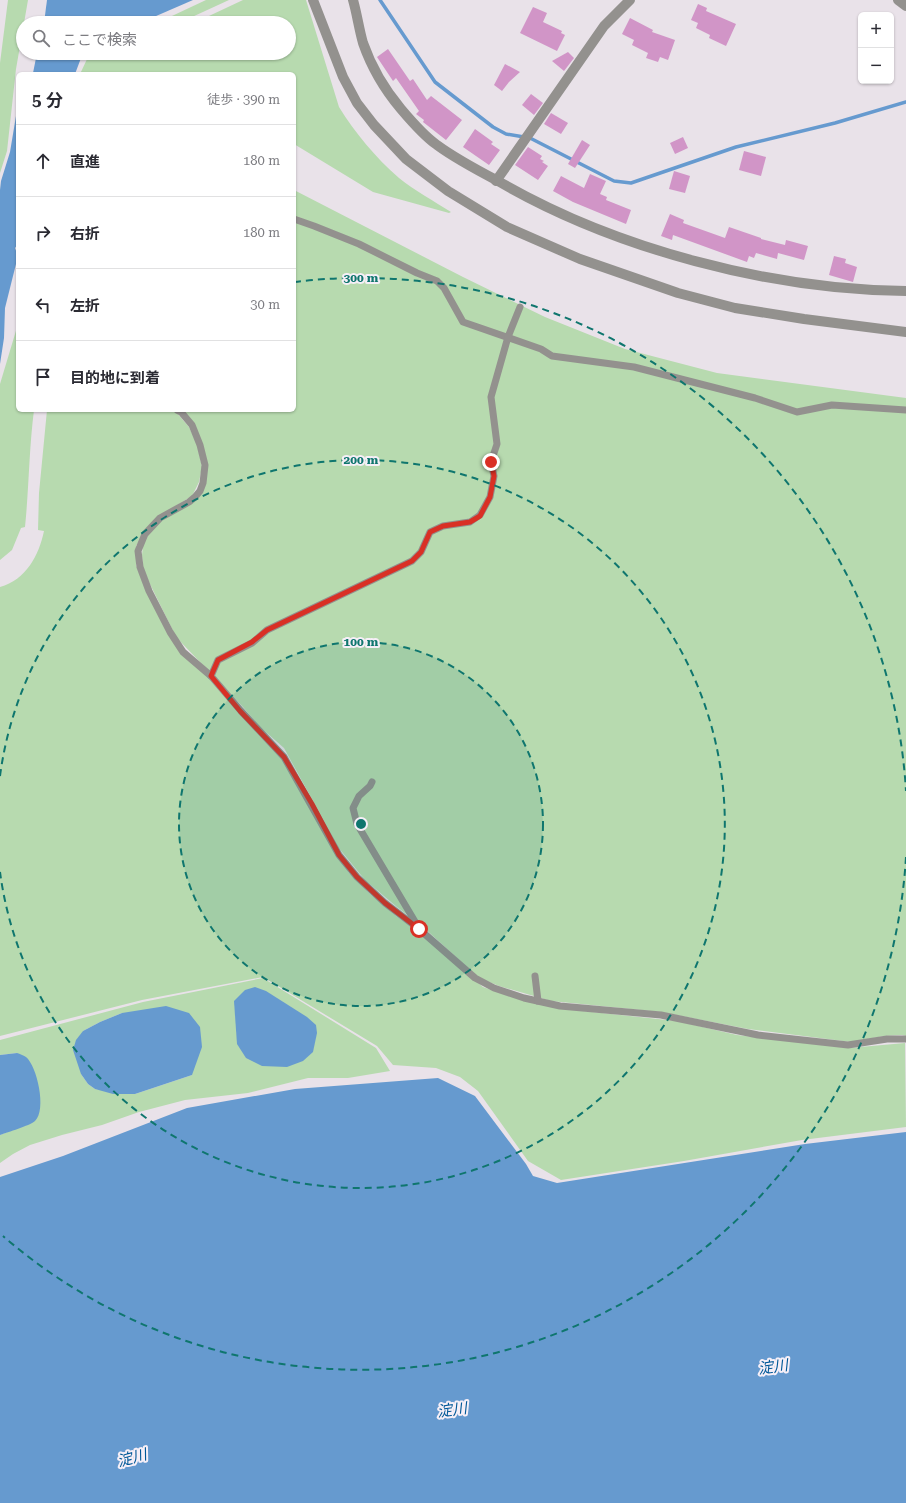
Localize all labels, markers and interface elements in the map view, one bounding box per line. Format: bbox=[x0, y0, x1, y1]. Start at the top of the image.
map controls bbox=[858, 12, 894, 84]
button: + bbox=[858, 12, 894, 48]
search box bbox=[16, 16, 296, 60]
icon: search bbox=[30, 27, 52, 49]
text: ここで検索 bbox=[62, 31, 137, 49]
button: − bbox=[858, 48, 894, 84]
text: 5 分 bbox=[32, 90, 63, 110]
text: 徒歩 · 390 m bbox=[207, 92, 280, 107]
icon: ahead bbox=[32, 150, 54, 172]
text: 直進 bbox=[70, 153, 100, 171]
text: 180 m bbox=[243, 153, 280, 168]
icon: right bbox=[32, 222, 54, 244]
text: 右折 bbox=[70, 225, 100, 243]
text: 180 m bbox=[243, 225, 280, 240]
text: 300 m bbox=[344, 271, 379, 285]
icon: left bbox=[32, 294, 54, 316]
text: 左折 bbox=[70, 297, 100, 315]
text: 30 m bbox=[250, 297, 280, 312]
icon: arrive bbox=[32, 366, 54, 388]
text: 目的地に到着 bbox=[70, 369, 160, 387]
text: 200 m bbox=[344, 453, 379, 467]
route end bbox=[482, 453, 500, 471]
text: 100 m bbox=[344, 635, 379, 649]
centre of rings bbox=[354, 817, 368, 831]
route start bbox=[410, 920, 428, 938]
water label: 淀川 bbox=[757, 1356, 791, 1378]
water label: 淀川 bbox=[436, 1399, 470, 1421]
water label: 淀川 bbox=[115, 1445, 151, 1471]

